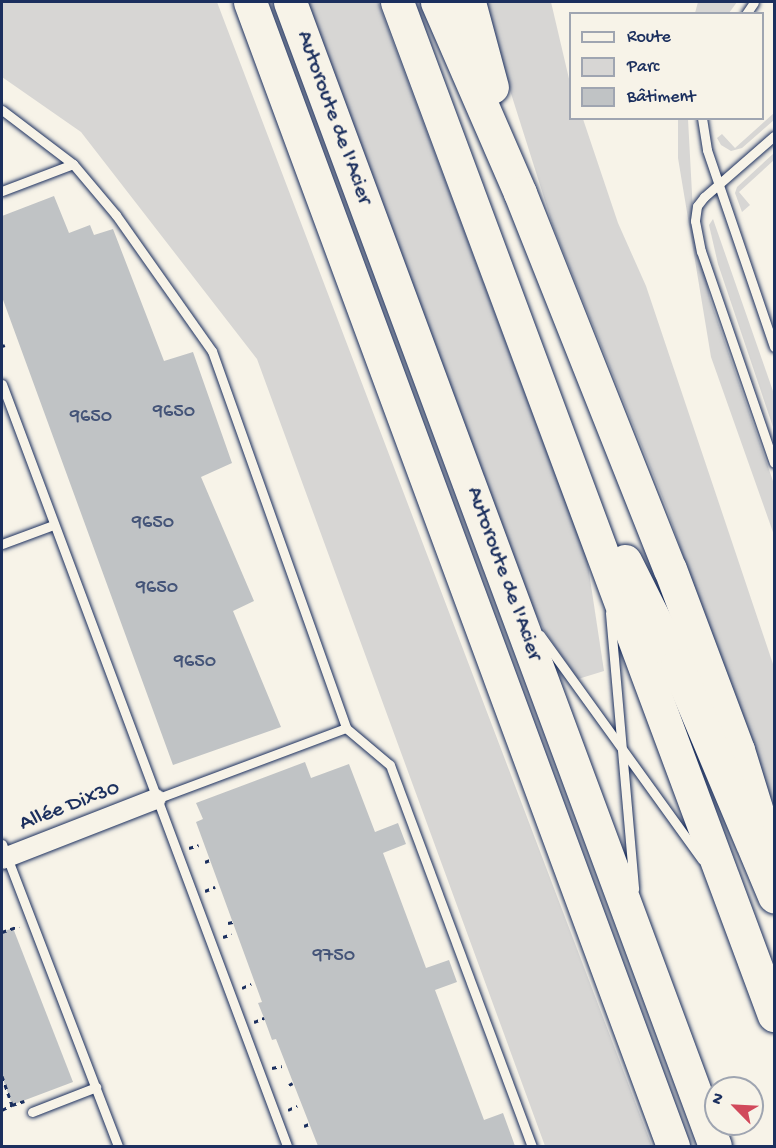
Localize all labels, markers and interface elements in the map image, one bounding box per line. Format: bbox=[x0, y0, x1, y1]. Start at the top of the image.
legend bbox=[569, 12, 764, 120]
street label: Autoroute de l'Acier bbox=[289, 27, 377, 209]
text: Route bbox=[627, 27, 671, 48]
text: Parc bbox=[627, 57, 659, 78]
text: Bâtiment bbox=[627, 87, 695, 108]
house number: 9650 bbox=[153, 400, 195, 424]
house number: 9650 bbox=[70, 405, 112, 429]
street label: Autoroute de l'Acier bbox=[459, 483, 547, 665]
house number: 9650 bbox=[132, 511, 174, 535]
house number: 9650 bbox=[136, 576, 178, 600]
house number: 9650 bbox=[174, 650, 216, 674]
street label: Allée Dix30 bbox=[16, 776, 124, 838]
house number: 9750 bbox=[313, 944, 355, 968]
north arrow bbox=[704, 1076, 764, 1136]
text: N bbox=[708, 1091, 730, 1108]

